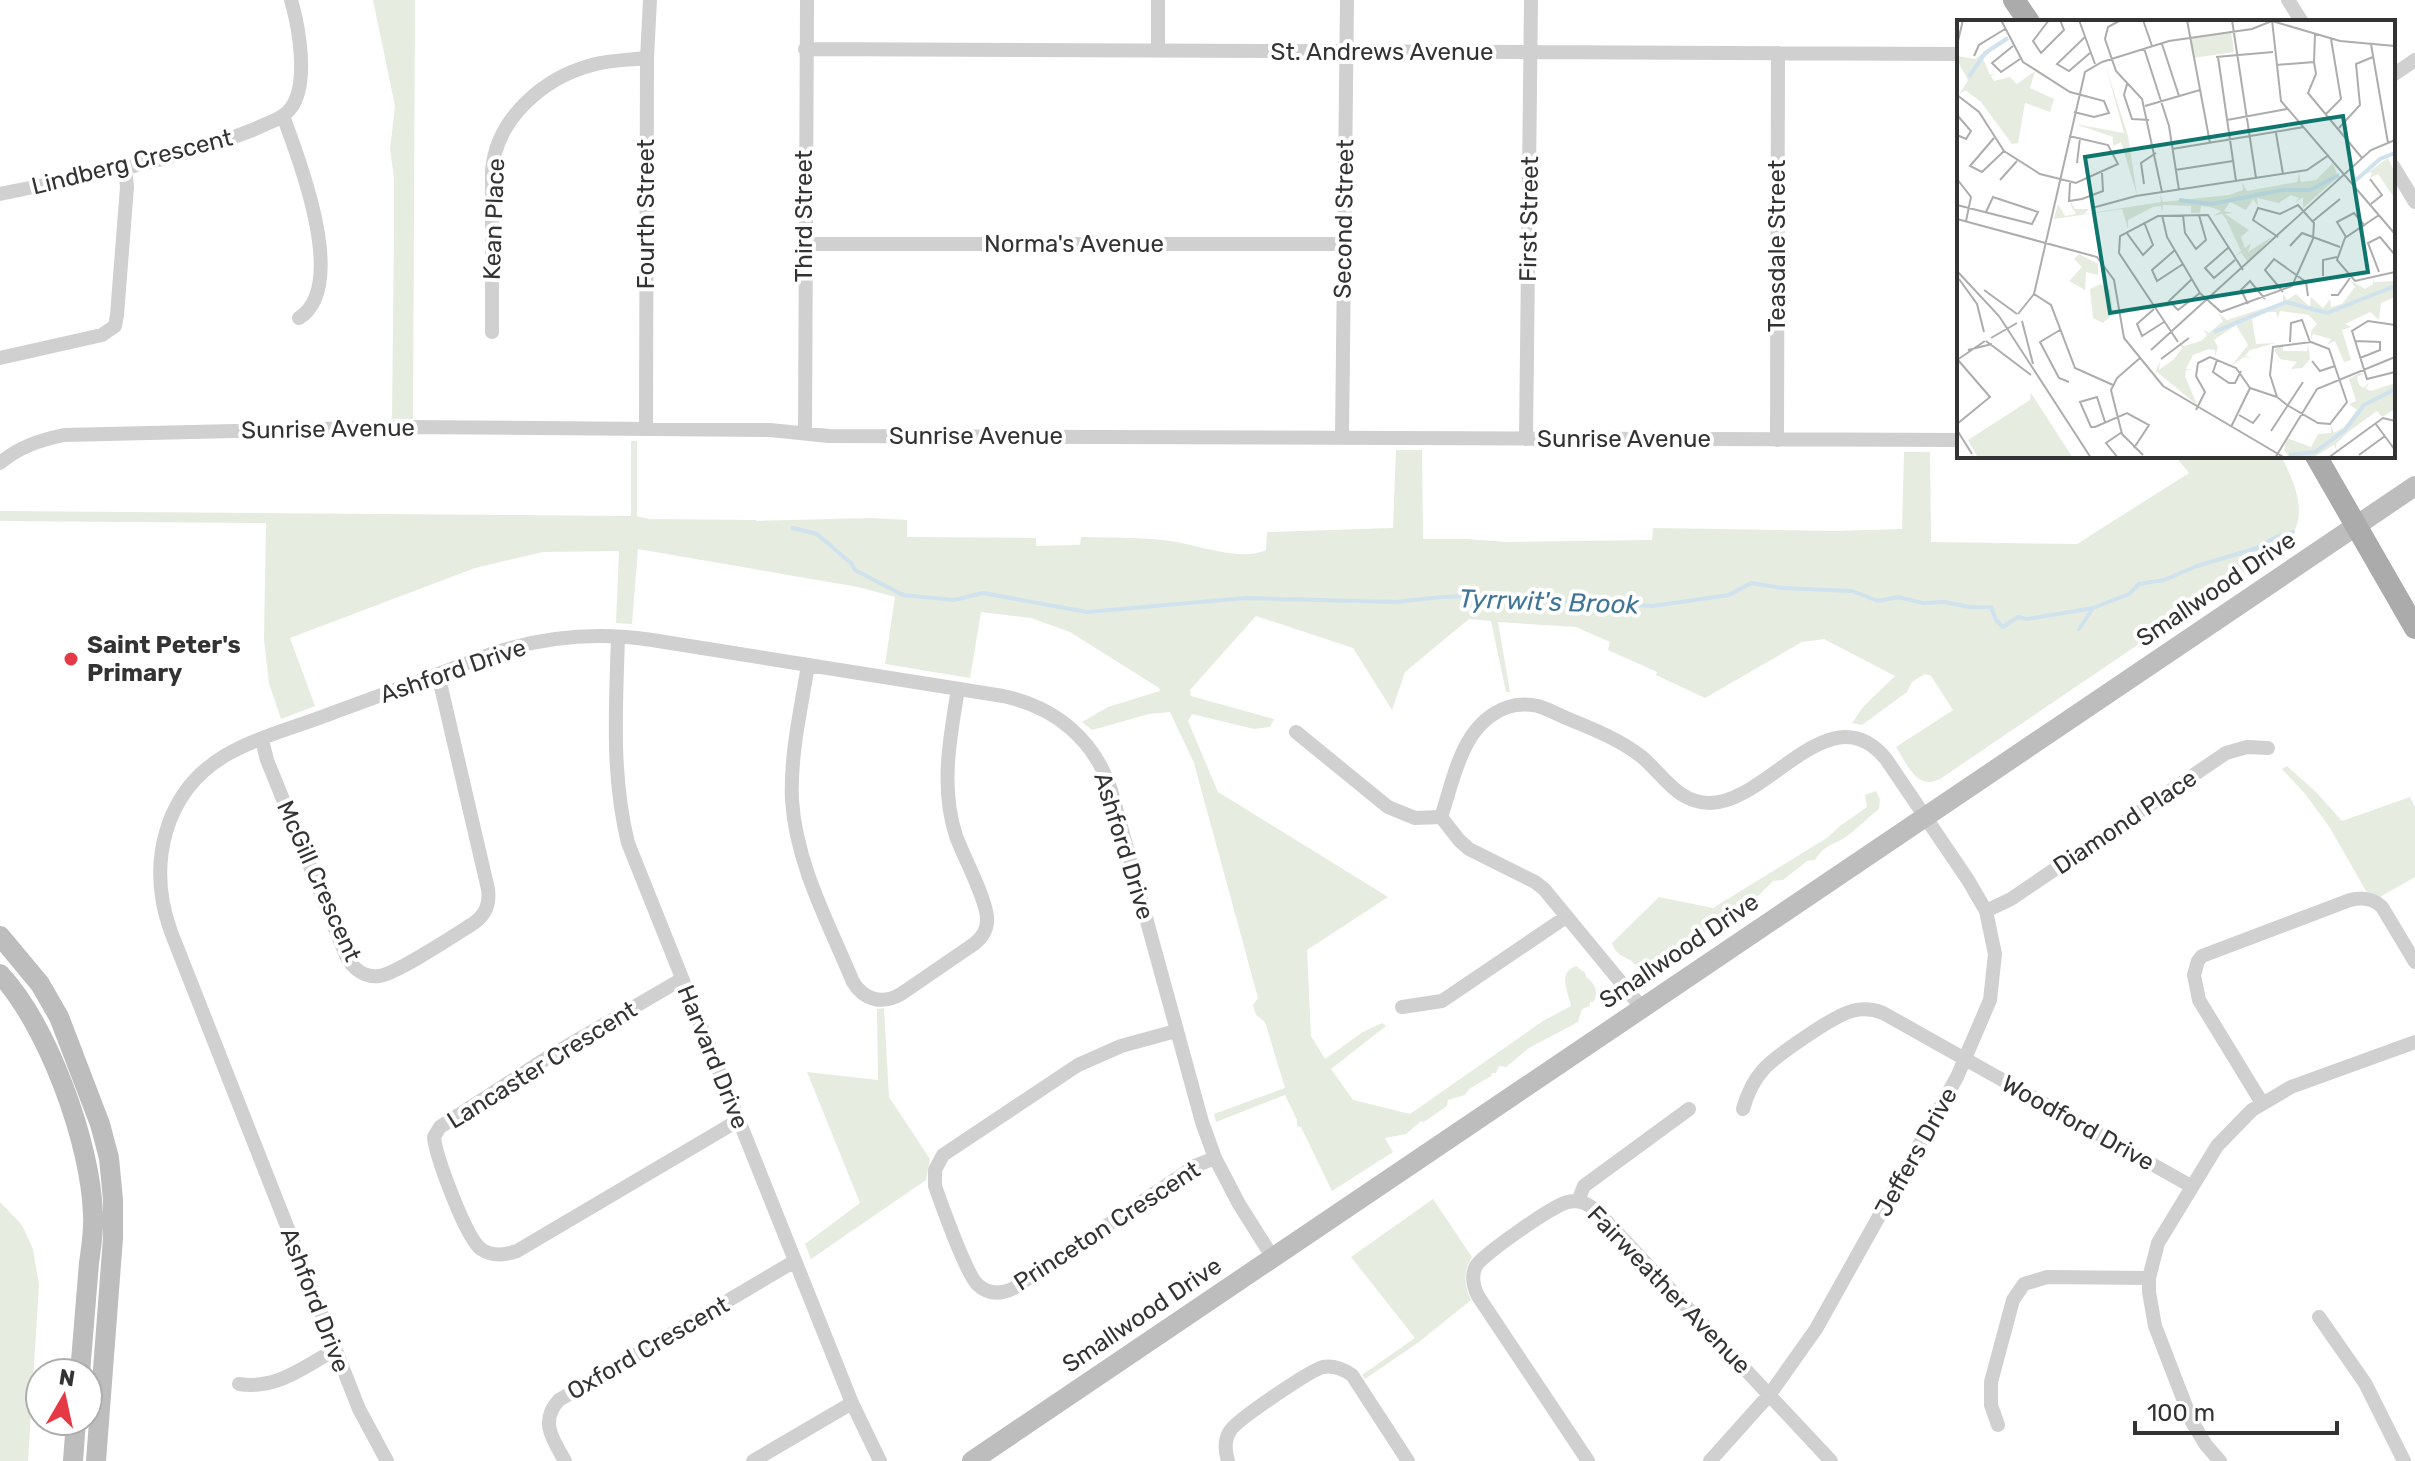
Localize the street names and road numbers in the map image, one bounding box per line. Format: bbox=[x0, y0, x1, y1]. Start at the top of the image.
street label: St. Andrews Avenue bbox=[1271, 38, 1494, 66]
street label: Lindberg Crescent bbox=[29, 124, 235, 200]
street label: Fourth Street bbox=[632, 139, 660, 289]
street label: Second Street bbox=[1329, 139, 1359, 299]
street label: Third Street bbox=[790, 150, 818, 282]
street label: First Street bbox=[1514, 156, 1544, 282]
street label: Kean Place bbox=[478, 158, 510, 280]
street label: Teasdale Street bbox=[1763, 160, 1791, 332]
street label: Norma's Avenue bbox=[984, 230, 1164, 258]
street label: Sunrise Avenue bbox=[241, 413, 415, 445]
street label: Sunrise Avenue bbox=[889, 422, 1063, 450]
street label: Sunrise Avenue bbox=[1537, 425, 1711, 453]
street label: Smallwood Drive bbox=[2131, 526, 2301, 652]
street label: Ashford Drive bbox=[376, 633, 530, 709]
street label: Diamond Place bbox=[2048, 764, 2202, 880]
street label: Ashford Drive bbox=[1088, 769, 1160, 923]
street label: McGill Crescent bbox=[271, 796, 367, 966]
street label: Smallwood Drive bbox=[1594, 888, 1764, 1014]
street label: Harvard Drive bbox=[671, 981, 755, 1133]
street label: Lancaster Crescent bbox=[442, 995, 642, 1135]
street label: Woodford Drive bbox=[1997, 1070, 2159, 1176]
street label: Jeffers Drive bbox=[1869, 1083, 1963, 1221]
street label: Princeton Crescent bbox=[1009, 1155, 1205, 1297]
street label: Fairweather Avenue bbox=[1582, 1200, 1756, 1380]
street label: Ashford Drive bbox=[275, 1224, 355, 1376]
street label: Smallwood Drive bbox=[1057, 1252, 1227, 1378]
street label: Oxford Crescent bbox=[562, 1290, 734, 1406]

